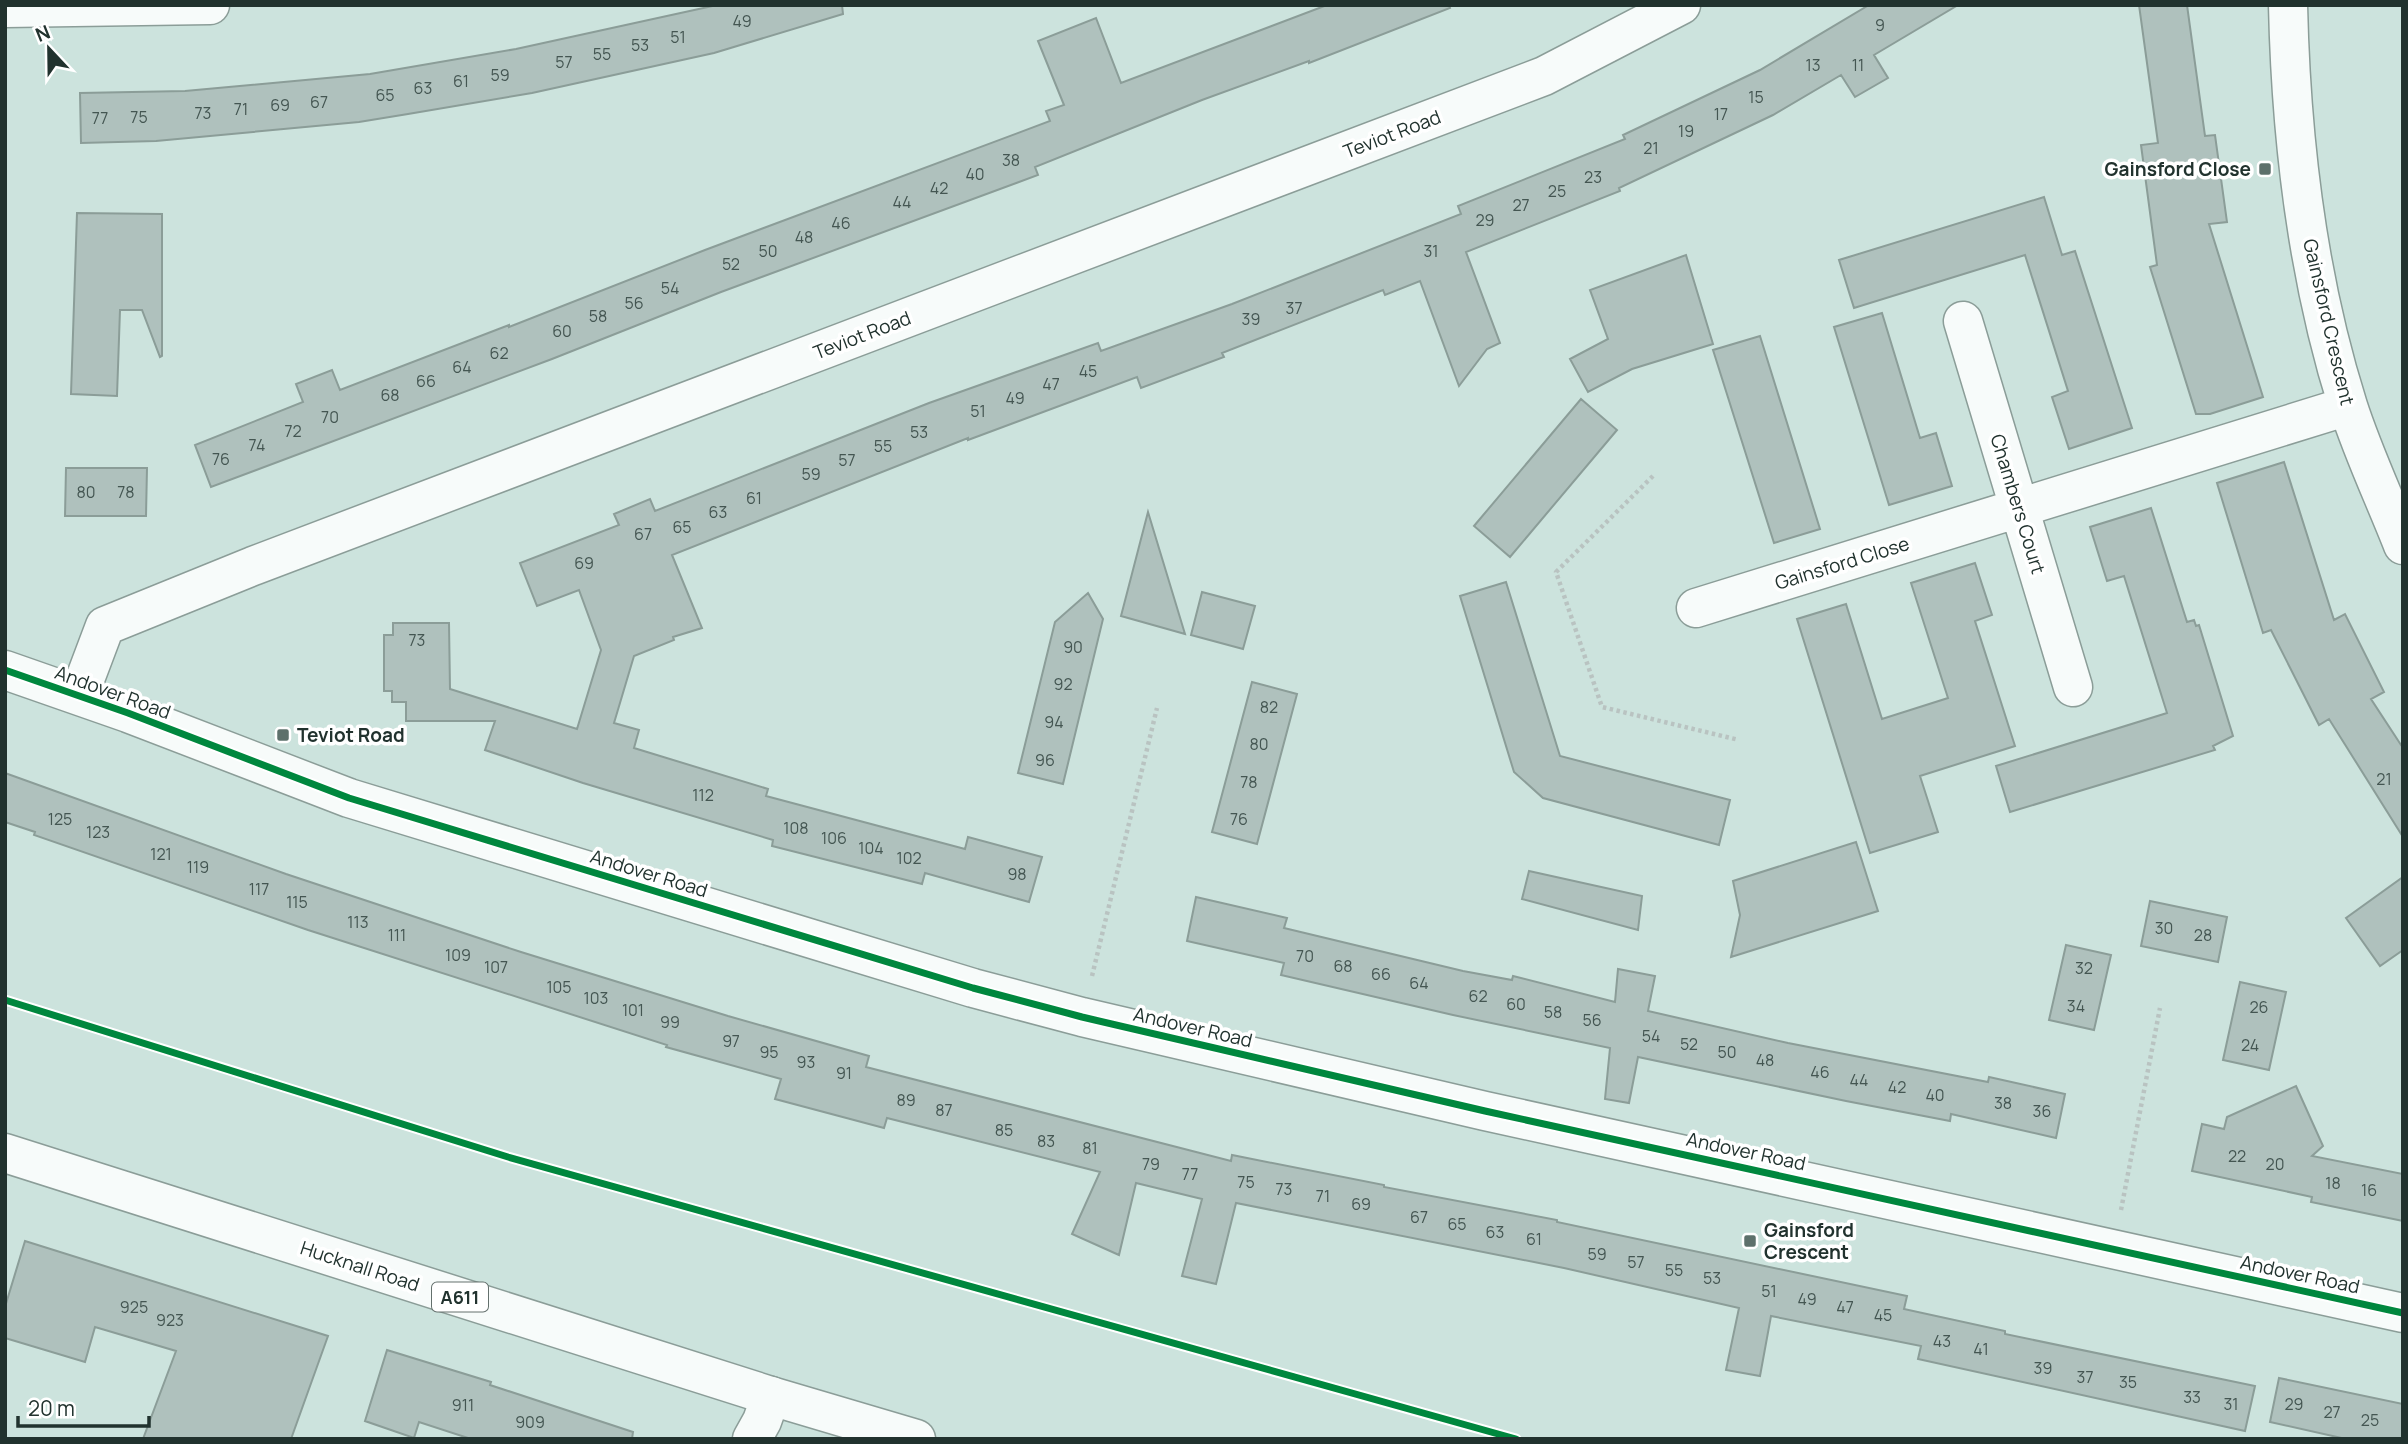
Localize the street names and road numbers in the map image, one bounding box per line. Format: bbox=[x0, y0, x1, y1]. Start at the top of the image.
street label: Teviot Road bbox=[1340, 104, 1444, 164]
street label: Gainsford Crescent bbox=[2297, 236, 2361, 408]
street label: Teviot Road bbox=[810, 305, 914, 365]
street label: Chambers Court bbox=[1984, 431, 2052, 577]
street label: Gainsford Close bbox=[1772, 530, 1912, 596]
street label: Andover Road bbox=[51, 659, 175, 725]
street label: Andover Road bbox=[587, 843, 711, 903]
street label: Andover Road bbox=[1131, 1001, 1255, 1053]
street label: Andover Road bbox=[1684, 1126, 1808, 1176]
street label: Hucknall Road bbox=[297, 1235, 423, 1297]
street label: Andover Road bbox=[2238, 1249, 2362, 1299]
road number: A611 bbox=[432, 1282, 488, 1312]

